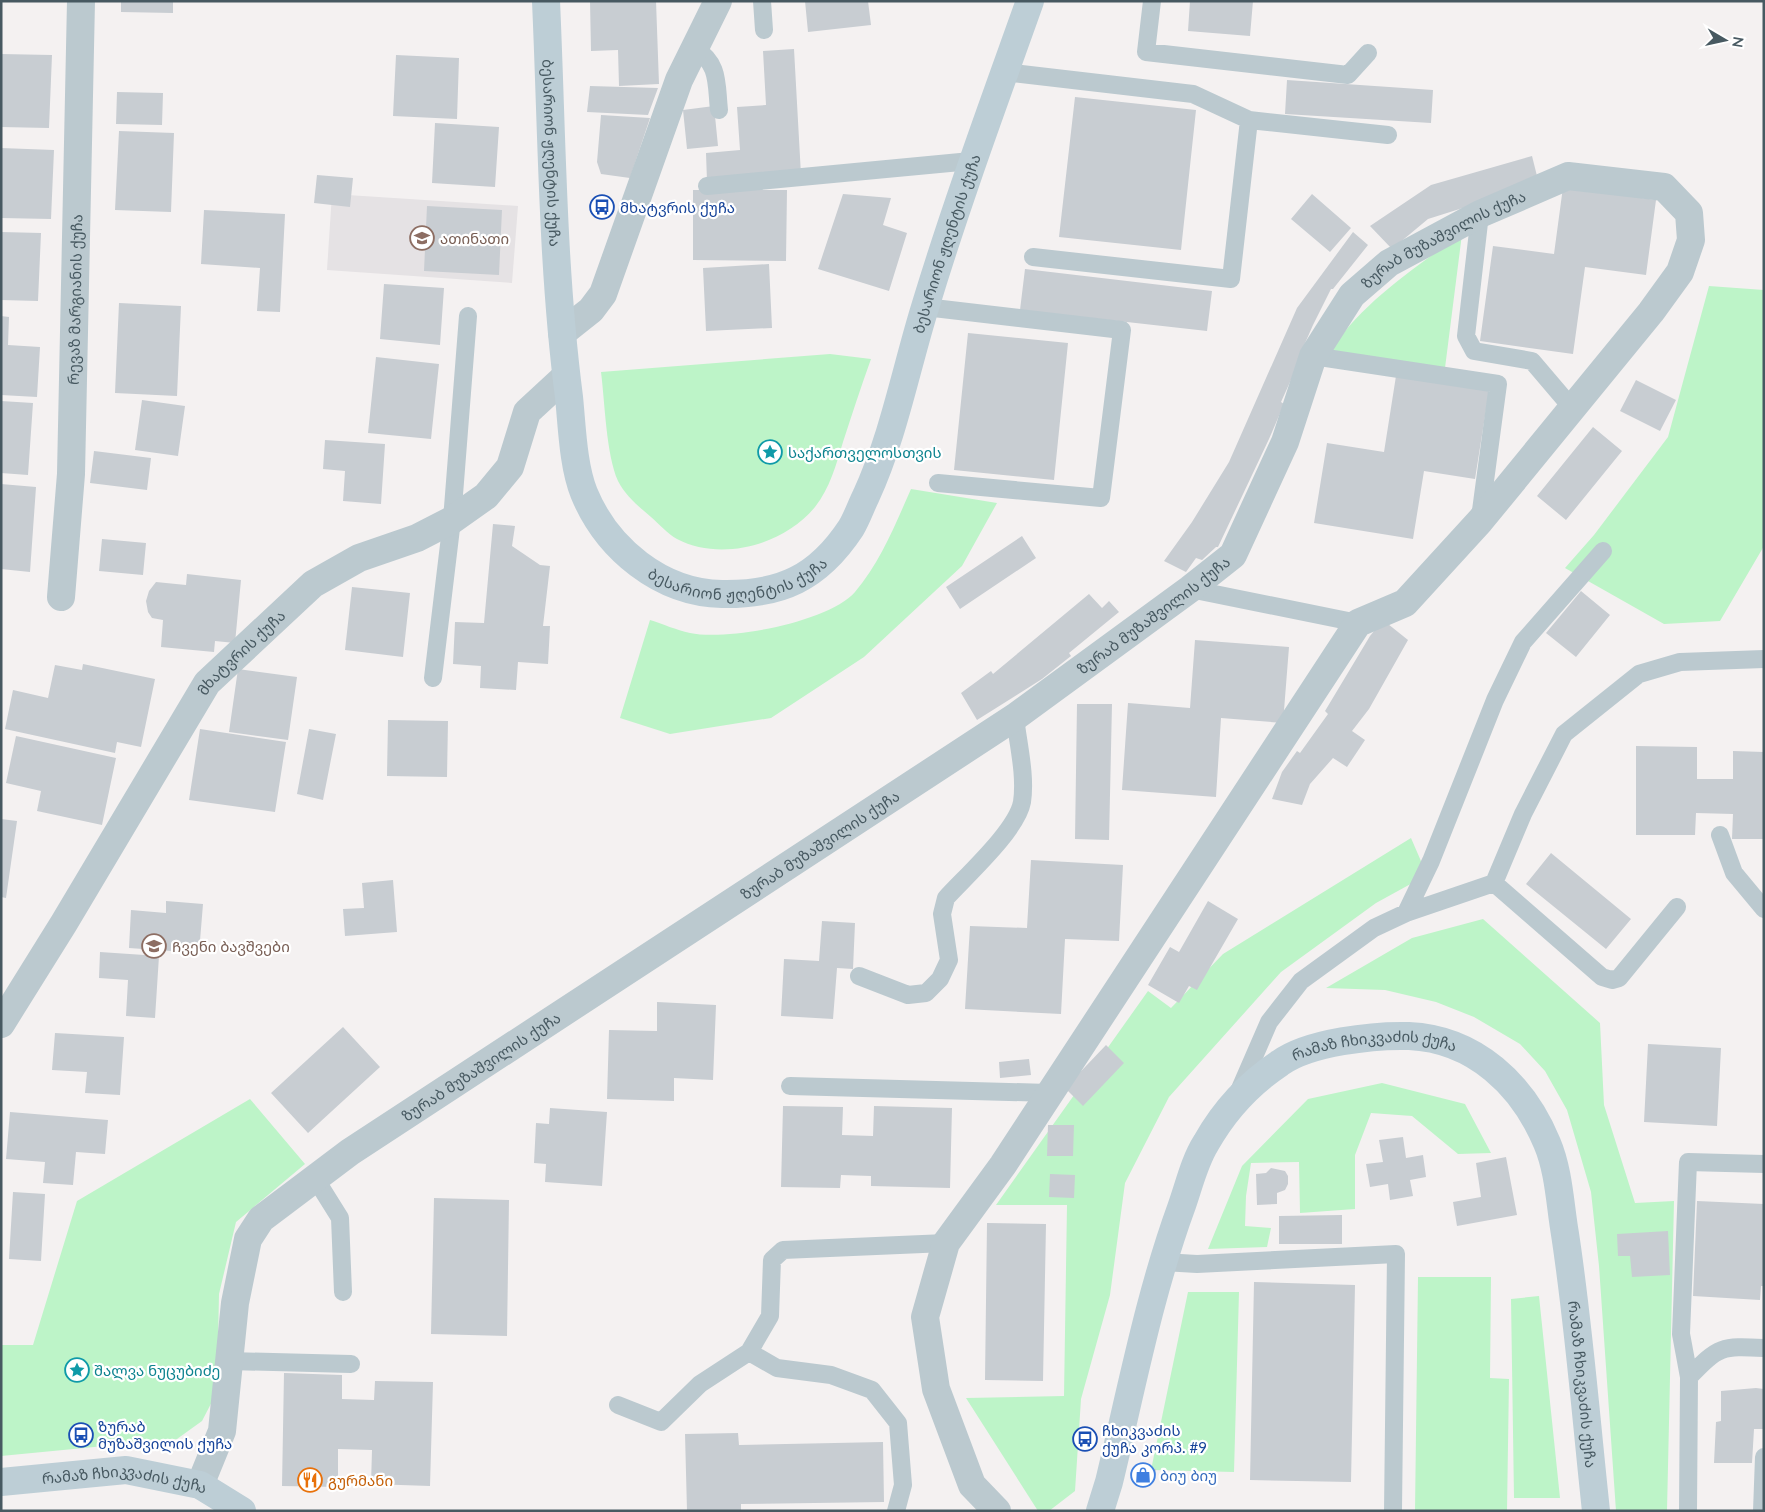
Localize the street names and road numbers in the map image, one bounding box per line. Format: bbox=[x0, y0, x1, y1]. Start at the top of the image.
street label: ბესარიონ ჟღენტის ქუჩა bbox=[539, 59, 565, 247]
street label: ბესარიონ ჟღენტის ქუჩა bbox=[909, 151, 984, 335]
street label: ზურაბ მუზაშვილის ქუჩა bbox=[1357, 186, 1528, 292]
street label: რევაზ მარგიანის ქუჩა bbox=[64, 214, 86, 385]
street label: ბესარიონ ჟღენტის ქუჩა bbox=[642, 545, 830, 577]
street label: ზურაბ მუზაშვილის ქუჩა bbox=[1073, 552, 1233, 678]
street label: მხატვრის ქუჩა bbox=[193, 606, 289, 698]
street label: ზურაბ მუზაშვილის ქუჩა bbox=[737, 786, 903, 903]
street label: ზურაბ მუზაშვილის ქუჩა bbox=[398, 1008, 564, 1125]
street label: რამაზ ჩხიკვაძის ქუჩა bbox=[1289, 1027, 1460, 1064]
street label: რამაზ ჩხიკვაძის ქუჩა bbox=[1565, 1300, 1600, 1469]
street label: რამაზ ჩხიკვაძის ქუჩა bbox=[41, 1461, 211, 1497]

